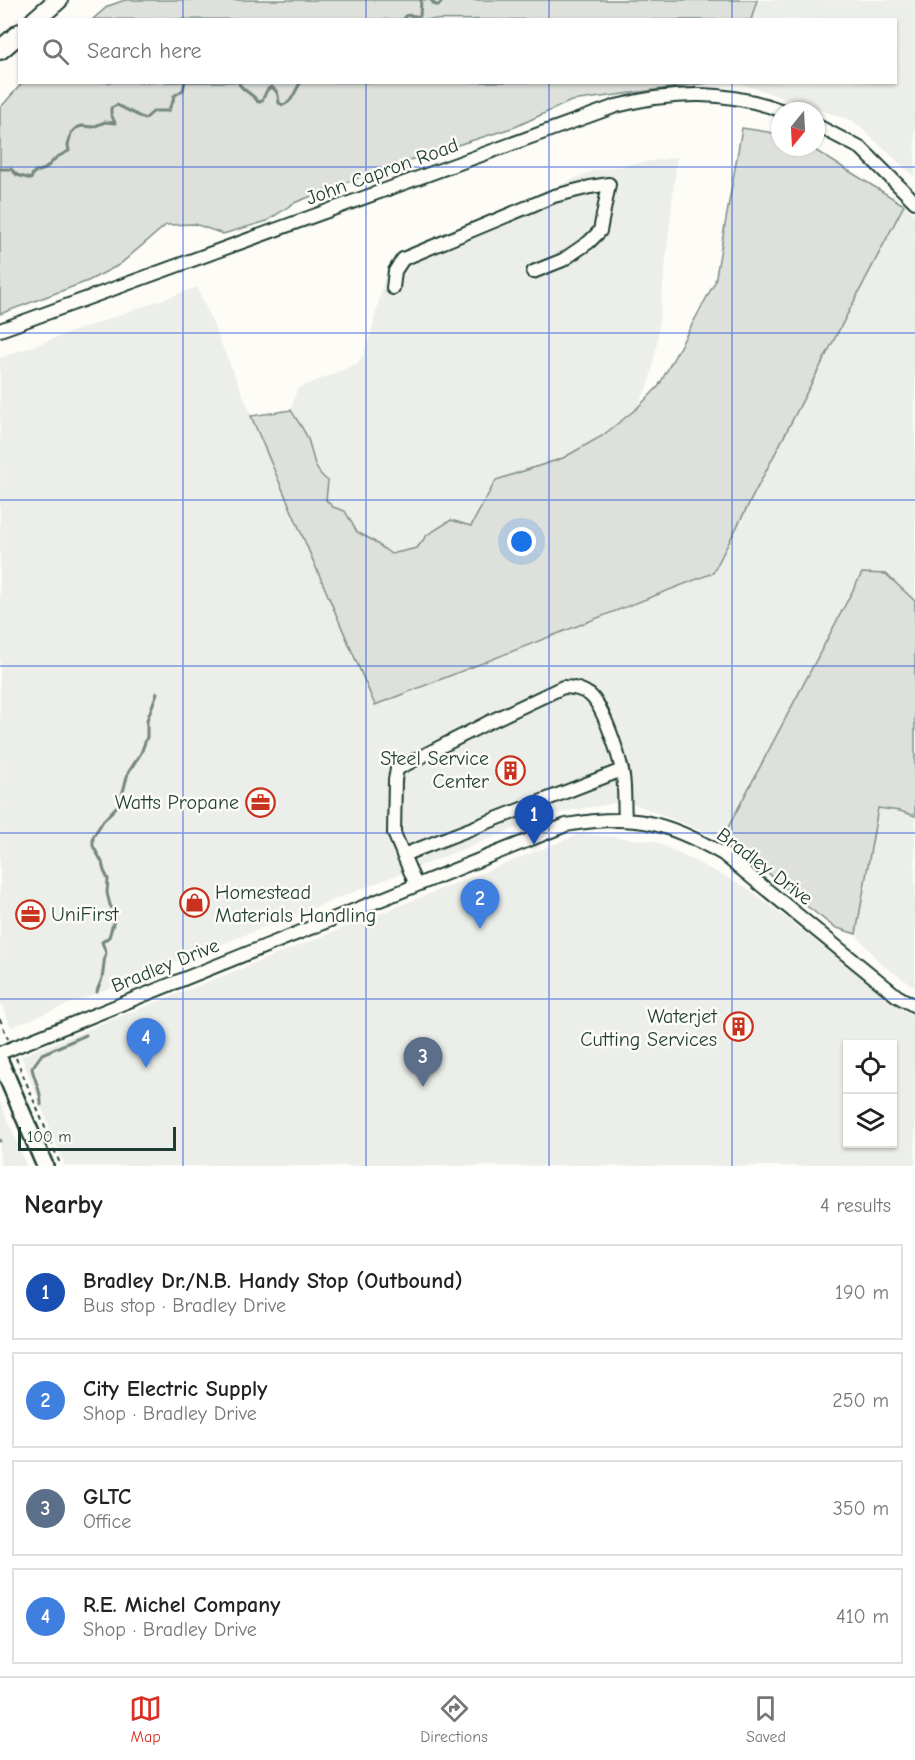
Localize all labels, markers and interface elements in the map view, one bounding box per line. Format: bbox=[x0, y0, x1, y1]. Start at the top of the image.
search box bbox=[18, 18, 897, 84]
icon: search bbox=[39, 35, 72, 68]
text: Search here bbox=[87, 38, 202, 64]
north arrow bbox=[771, 102, 825, 156]
street label: John Capron Road bbox=[303, 133, 462, 210]
your location bbox=[507, 527, 536, 556]
place label: Steel Service Center bbox=[380, 747, 489, 793]
building icon: Steel Service Center bbox=[494, 754, 526, 786]
office icon: Watts Propane bbox=[244, 786, 276, 818]
place label: Watts Propane bbox=[115, 791, 239, 814]
pin: 1 bbox=[514, 796, 554, 845]
street label: Bradley Drive bbox=[712, 823, 817, 910]
pin: 2 bbox=[460, 880, 500, 929]
place label: Homestead Materials Handling bbox=[215, 881, 376, 927]
shop icon: Homestead Materials Handling bbox=[178, 887, 210, 919]
office icon: UniFirst bbox=[14, 898, 46, 930]
place label: UniFirst bbox=[51, 903, 120, 926]
street label: Bradley Drive bbox=[108, 933, 222, 997]
place label: Waterjet Cutting Services bbox=[580, 1005, 718, 1051]
building icon: Waterjet Cutting Services bbox=[722, 1011, 754, 1043]
pin: 4 bbox=[126, 1018, 166, 1068]
pin: 3 bbox=[404, 1038, 442, 1087]
map controls bbox=[843, 1040, 897, 1148]
button: locate bbox=[843, 1040, 897, 1094]
button: layers bbox=[843, 1094, 897, 1148]
scale bar bbox=[18, 1124, 176, 1152]
text: 100 m bbox=[27, 1128, 71, 1146]
text: Nearby bbox=[24, 1190, 103, 1220]
text: 4 results bbox=[820, 1194, 891, 1217]
text: Bradley Dr./N.B. Handy Stop (Outbound) bbox=[83, 1268, 462, 1294]
text: 1 bbox=[42, 1281, 49, 1304]
text: 190 m bbox=[835, 1281, 889, 1304]
text: Bus stop · Bradley Drive bbox=[83, 1294, 286, 1317]
text: City Electric Supply bbox=[83, 1376, 267, 1402]
text: 2 bbox=[41, 1389, 50, 1412]
text: 250 m bbox=[832, 1389, 889, 1412]
text: Shop · Bradley Drive bbox=[83, 1402, 257, 1425]
text: GLTC bbox=[83, 1484, 131, 1510]
text: 3 bbox=[41, 1497, 50, 1520]
text: 350 m bbox=[833, 1497, 889, 1520]
text: Office bbox=[83, 1510, 131, 1533]
text: R.E. Michel Company bbox=[83, 1592, 280, 1618]
text: 4 bbox=[41, 1605, 50, 1628]
text: 410 m bbox=[836, 1605, 889, 1628]
text: Shop · Bradley Drive bbox=[83, 1618, 257, 1641]
tab: Map bbox=[129, 1692, 162, 1746]
tab: Directions bbox=[420, 1692, 488, 1746]
tab: Saved bbox=[746, 1692, 786, 1746]

